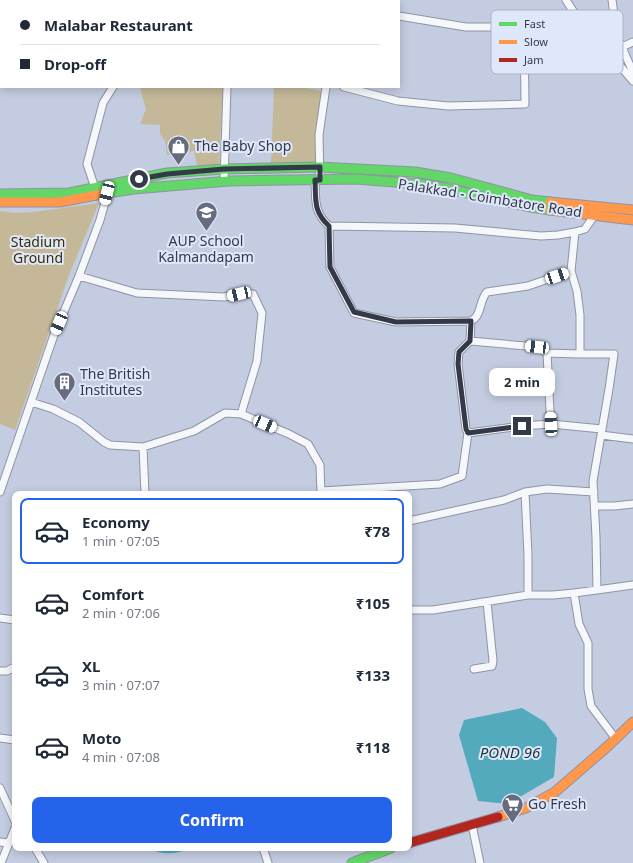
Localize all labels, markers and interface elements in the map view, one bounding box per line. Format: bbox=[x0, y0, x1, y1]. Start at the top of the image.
legend bbox=[491, 10, 623, 74]
text: Malabar Restaurant bbox=[44, 15, 193, 35]
text: Fast bbox=[524, 16, 545, 31]
text: Slow bbox=[524, 34, 548, 49]
text: Jam bbox=[523, 52, 543, 67]
text: Drop-off bbox=[44, 54, 106, 74]
shop icon: The Baby Shop bbox=[166, 133, 192, 166]
place label: The Baby Shop bbox=[194, 136, 291, 155]
route start bbox=[130, 170, 148, 188]
street label: Palakkad - Coimbatore Road bbox=[397, 174, 583, 221]
car bbox=[98, 180, 116, 206]
school or university icon: AUP School Kalmandapam bbox=[193, 200, 219, 233]
place label: AUP School Kalmandapam bbox=[158, 231, 254, 266]
park label: Stadium Ground bbox=[11, 232, 65, 267]
car bbox=[544, 266, 570, 286]
car bbox=[226, 285, 252, 303]
car bbox=[49, 310, 69, 336]
car bbox=[524, 340, 550, 354]
place label: The British Institutes bbox=[80, 364, 151, 399]
callout: 2 min bbox=[489, 368, 555, 396]
building icon: The British Institutes bbox=[52, 369, 78, 402]
text: 2 min bbox=[504, 373, 540, 391]
car bbox=[544, 412, 558, 436]
car bbox=[252, 414, 278, 434]
route end bbox=[513, 417, 531, 435]
text: Economy bbox=[82, 512, 150, 532]
icon: car bbox=[34, 513, 70, 549]
text: ₹78 bbox=[364, 521, 390, 541]
text: 1 min · 07:05 bbox=[82, 532, 160, 550]
text: Comfort bbox=[82, 584, 144, 604]
icon: car bbox=[34, 585, 70, 621]
text: ₹105 bbox=[356, 593, 390, 613]
text: 2 min · 07:06 bbox=[82, 604, 160, 622]
text: XL bbox=[82, 656, 100, 676]
icon: car bbox=[34, 657, 70, 693]
text: ₹133 bbox=[356, 665, 390, 685]
text: 3 min · 07:07 bbox=[82, 676, 160, 694]
text: Moto bbox=[82, 728, 121, 748]
icon: car bbox=[34, 729, 70, 765]
text: ₹118 bbox=[356, 737, 390, 757]
water label: POND 96 bbox=[480, 742, 541, 762]
text: 4 min · 07:08 bbox=[82, 748, 160, 766]
supermarket icon: Go Fresh bbox=[500, 791, 526, 824]
place label: Go Fresh bbox=[528, 794, 586, 813]
button: Confirm bbox=[32, 797, 392, 843]

